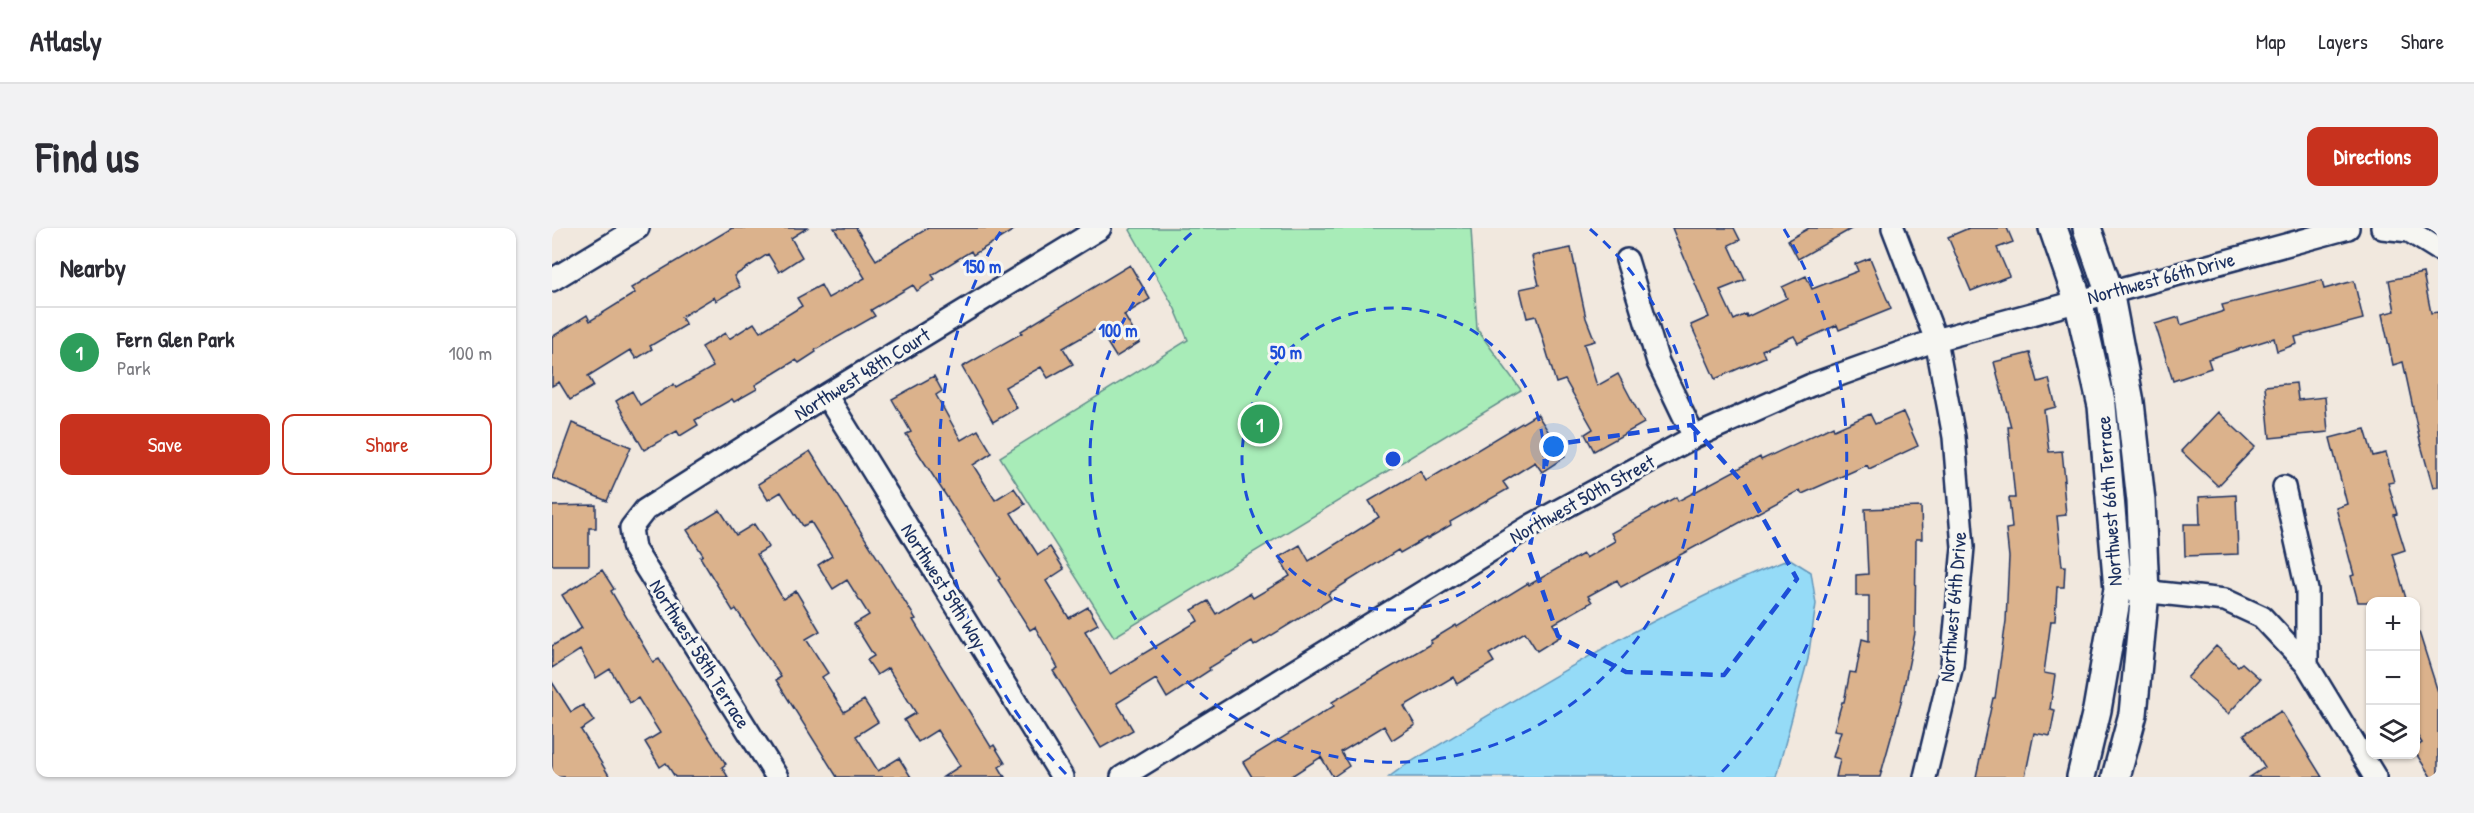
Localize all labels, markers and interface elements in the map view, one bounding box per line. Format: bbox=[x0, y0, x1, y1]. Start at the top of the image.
text: Atlasly bbox=[30, 22, 102, 60]
text: Map bbox=[2256, 27, 2285, 56]
text: Layers bbox=[2318, 27, 2368, 56]
text: Share bbox=[2401, 27, 2444, 56]
button: Directions bbox=[2307, 127, 2438, 186]
text: Find us bbox=[36, 128, 139, 185]
street label: Northwest 66th Drive bbox=[2084, 245, 2238, 310]
text: Nearby bbox=[60, 250, 126, 285]
text: 150 m bbox=[963, 254, 1001, 279]
text: 100 m bbox=[1098, 318, 1138, 343]
street label: Northwest 48th Court bbox=[789, 320, 936, 426]
text: Fern Glen Park bbox=[117, 324, 234, 354]
text: 1 bbox=[76, 339, 83, 366]
text: 100 m bbox=[449, 339, 492, 366]
text: 50 m bbox=[1270, 340, 1302, 365]
text: Park bbox=[117, 354, 150, 381]
pin: 1 bbox=[1240, 402, 1280, 446]
button: Save bbox=[60, 414, 270, 475]
button: Share bbox=[282, 414, 492, 475]
street label: Northwest 66th Terrace bbox=[2089, 415, 2128, 587]
your location bbox=[1539, 432, 1568, 461]
street label: Northwest 50th Street bbox=[1504, 447, 1660, 550]
centre of rings bbox=[1383, 449, 1403, 469]
street label: Northwest 59th Way bbox=[895, 518, 994, 653]
street label: Northwest 64th Drive bbox=[1932, 530, 1973, 683]
street label: Northwest 58th Terrace bbox=[644, 574, 757, 734]
map controls bbox=[2366, 597, 2420, 759]
button: + bbox=[2366, 597, 2420, 651]
button: − bbox=[2366, 651, 2420, 705]
button: layers bbox=[2366, 705, 2420, 759]

